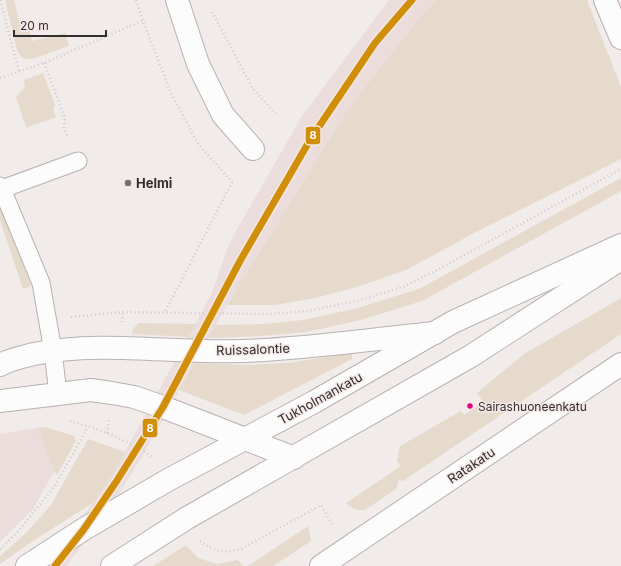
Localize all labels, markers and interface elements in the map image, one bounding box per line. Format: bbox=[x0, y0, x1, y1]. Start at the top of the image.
scale bar bbox=[14, 12, 106, 38]
text: 20 m bbox=[20, 18, 49, 33]
line badge: 8 bbox=[305, 126, 321, 145]
text: 8 bbox=[309, 128, 317, 142]
place label: Helmi bbox=[136, 175, 172, 191]
marker: Helmi bbox=[123, 178, 133, 188]
street label: Ruissalontie bbox=[216, 340, 290, 358]
street label: Tukholmankatu bbox=[275, 368, 365, 428]
place label: Sairashuoneenkatu bbox=[478, 399, 587, 414]
marker: Sairashuoneenkatu bbox=[465, 401, 475, 411]
line badge: 8 bbox=[142, 418, 158, 438]
text: 8 bbox=[146, 421, 154, 435]
street label: Ratakatu bbox=[444, 443, 498, 487]

